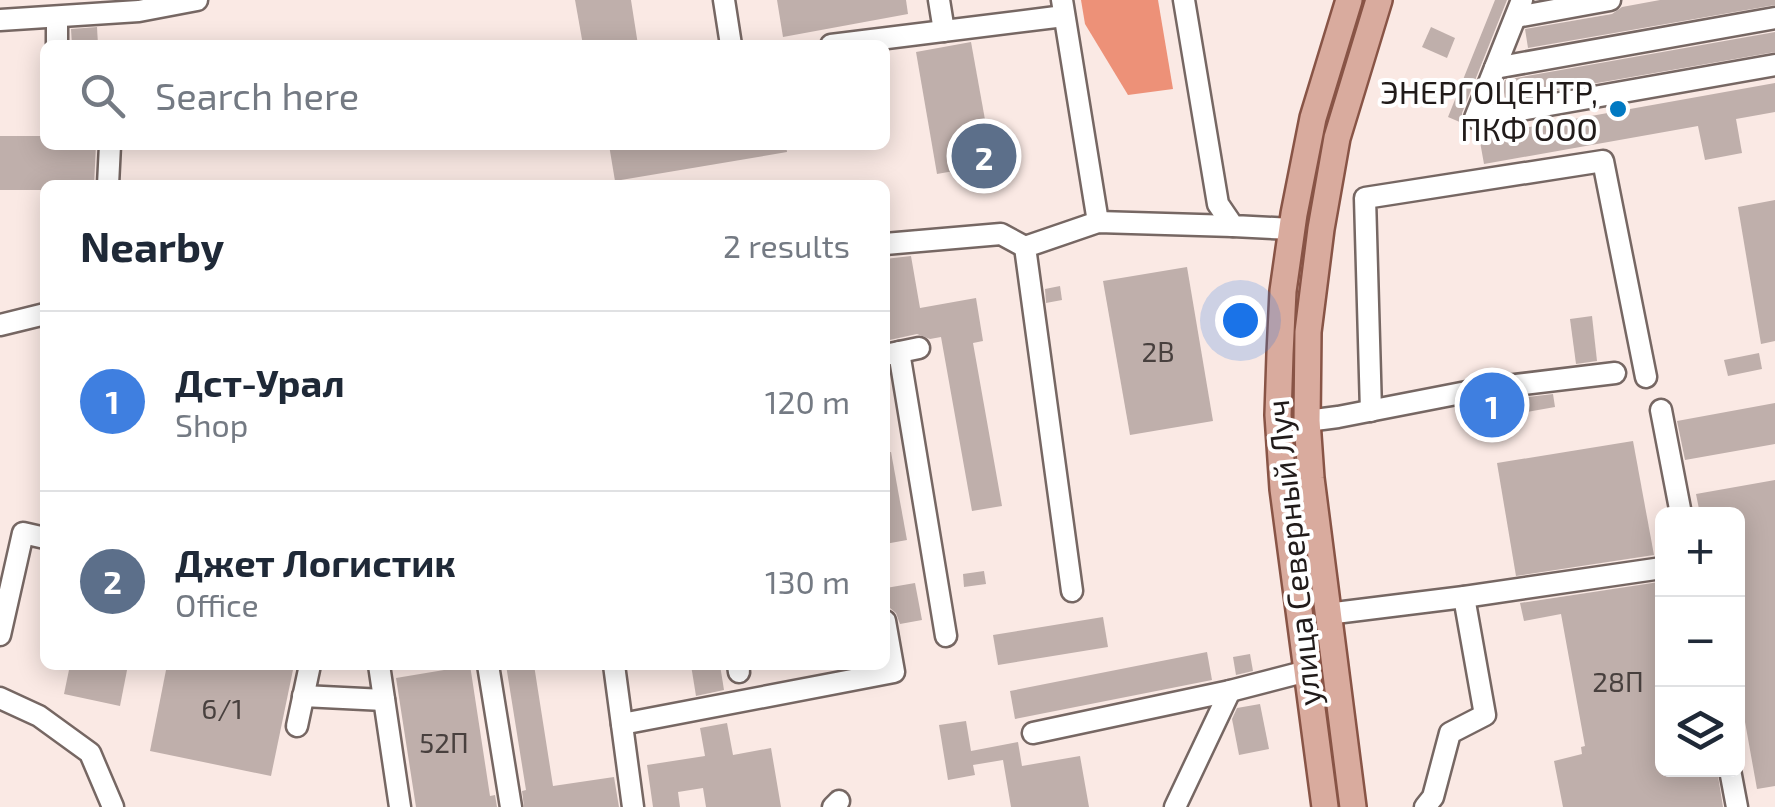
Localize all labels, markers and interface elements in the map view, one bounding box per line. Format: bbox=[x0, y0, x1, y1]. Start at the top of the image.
search box bbox=[40, 40, 890, 150]
icon: search bbox=[75, 68, 130, 123]
text: Search here bbox=[155, 72, 359, 118]
place label: ЭНЕРГОЦЕНТР, ПКФ ООО bbox=[1380, 72, 1598, 147]
marker: ЭНЕРГОЦЕНТР, ПКФ ООО bbox=[1607, 98, 1629, 120]
pin: 2 bbox=[952, 118, 1016, 194]
text: Nearby bbox=[80, 220, 224, 270]
text: 2 results bbox=[723, 226, 850, 264]
your location bbox=[1215, 295, 1266, 346]
house number: 2В bbox=[1141, 334, 1175, 368]
text: Дст-Урал bbox=[175, 359, 345, 405]
pin: 1 bbox=[1460, 368, 1524, 442]
text: 1 bbox=[106, 382, 119, 420]
text: 120 m bbox=[765, 382, 850, 420]
street label: улица Северный Луч bbox=[1257, 398, 1328, 708]
text: Shop bbox=[175, 405, 248, 443]
map controls bbox=[1655, 507, 1745, 777]
button: + bbox=[1655, 507, 1745, 597]
text: Джет Логистик bbox=[175, 539, 456, 585]
text: 2 bbox=[103, 562, 122, 600]
text: 130 m bbox=[765, 562, 850, 600]
text: Office bbox=[175, 585, 259, 623]
button: − bbox=[1655, 597, 1745, 687]
house number: 28П bbox=[1592, 664, 1644, 698]
button: layers bbox=[1655, 687, 1745, 777]
house number: 6/1 bbox=[201, 691, 243, 725]
house number: 52П bbox=[419, 725, 469, 759]

